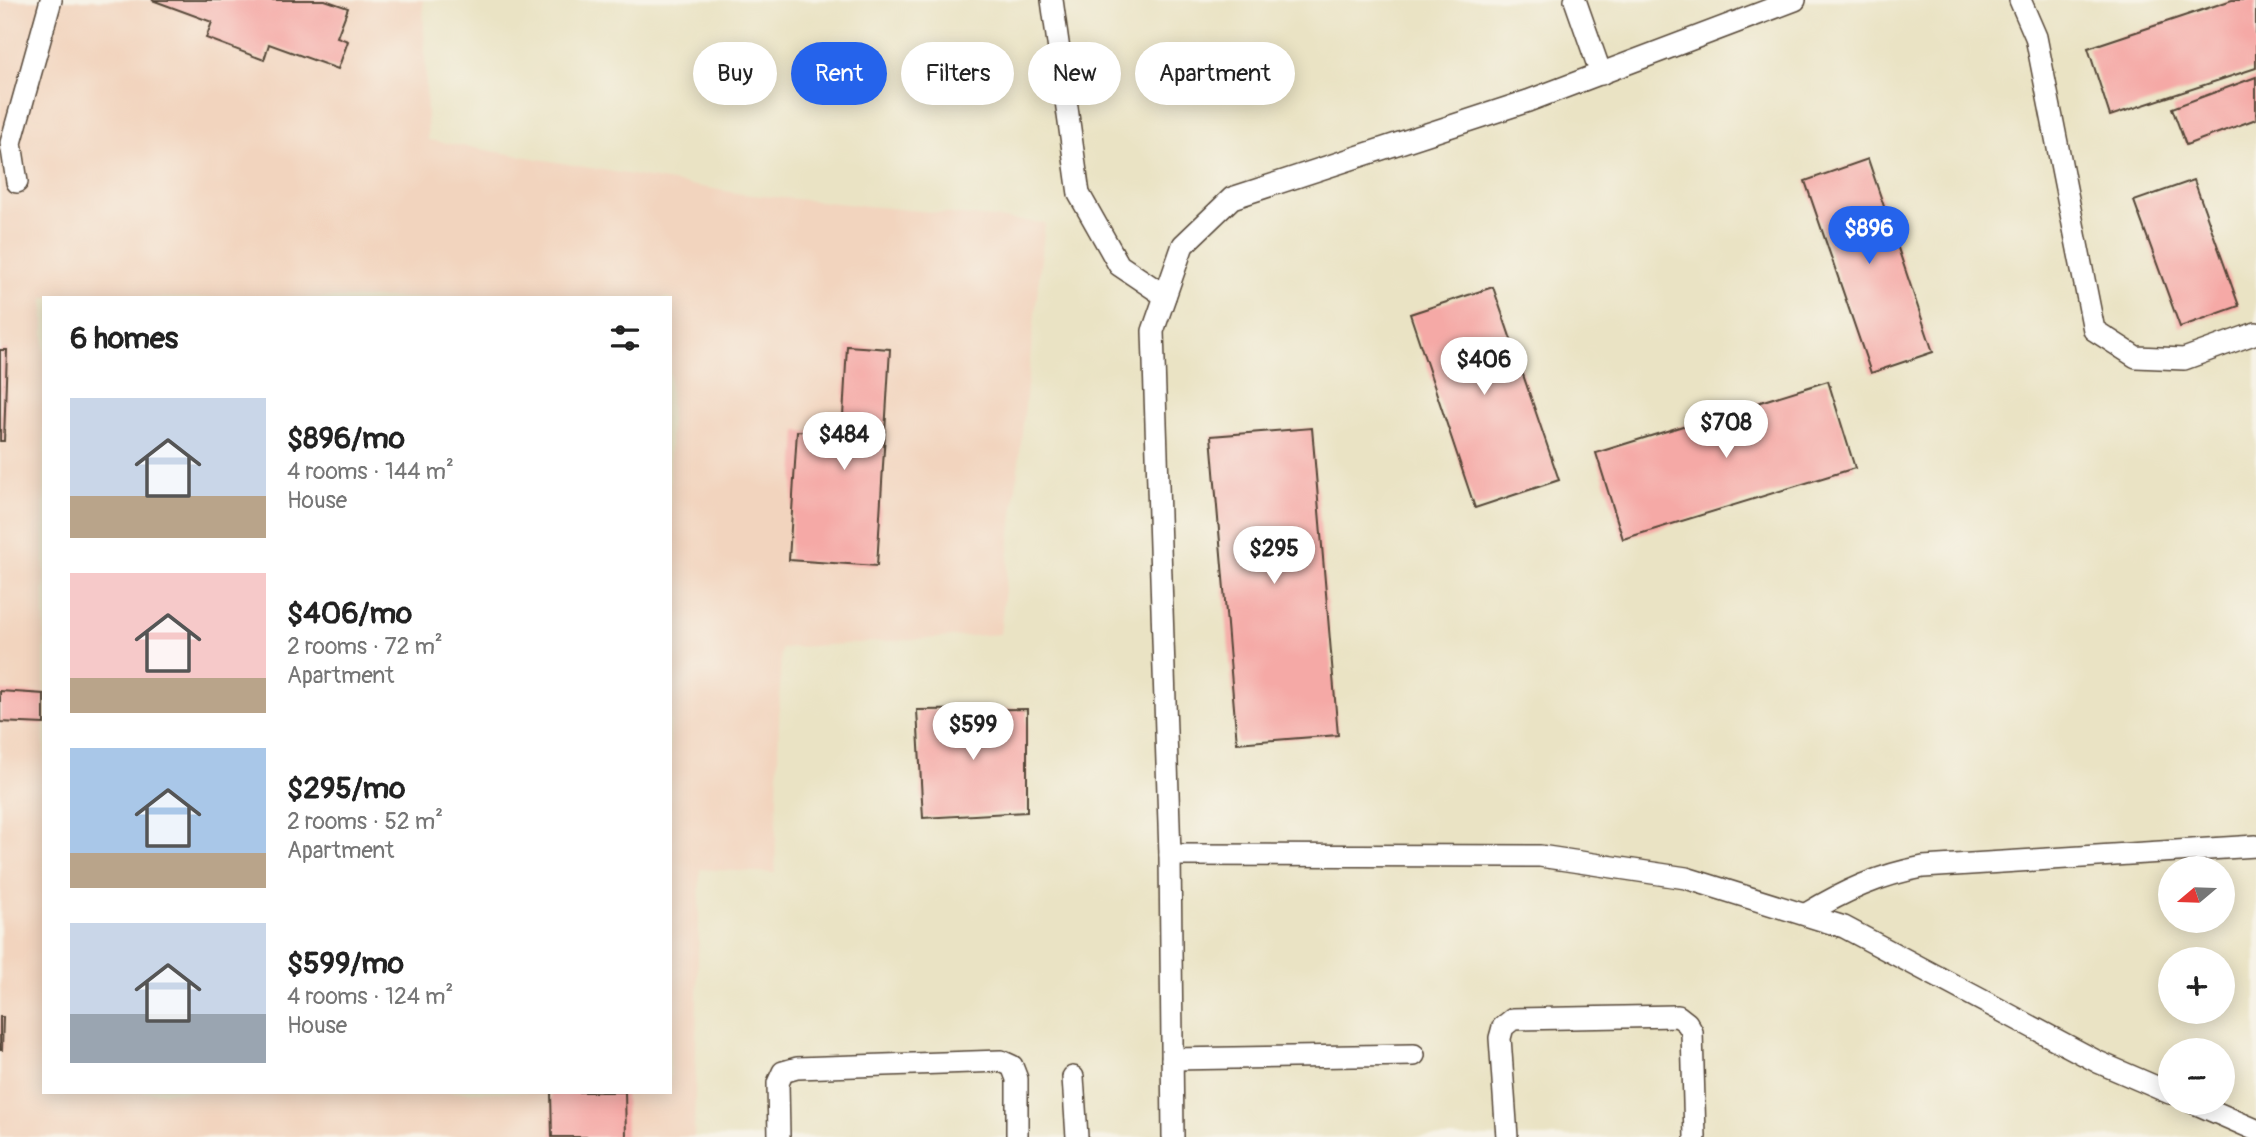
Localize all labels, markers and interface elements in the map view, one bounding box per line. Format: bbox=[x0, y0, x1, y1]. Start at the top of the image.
chip: Buy bbox=[693, 42, 777, 105]
chip: Rent bbox=[791, 42, 887, 105]
chip: Filters bbox=[901, 42, 1014, 105]
chip: New bbox=[1028, 42, 1121, 105]
chip: Apartment bbox=[1135, 42, 1295, 105]
pin: $896 bbox=[1828, 206, 1910, 266]
text: $896 bbox=[1844, 214, 1894, 243]
icon: filters bbox=[606, 319, 644, 357]
text: 6 homes bbox=[70, 320, 178, 357]
pin: $406 bbox=[1443, 338, 1525, 397]
text: $406 bbox=[1457, 345, 1511, 374]
pin: $708 bbox=[1685, 400, 1767, 460]
text: $708 bbox=[1700, 408, 1752, 437]
pin: $484 bbox=[803, 412, 885, 472]
text: $896/mo bbox=[287, 420, 405, 457]
text: $484 bbox=[819, 420, 869, 449]
icon: home bbox=[126, 426, 210, 510]
text: 4 rooms · 144 m² bbox=[287, 457, 454, 486]
text: House bbox=[287, 486, 347, 515]
pin: $295 bbox=[1233, 526, 1315, 586]
text: $295 bbox=[1249, 534, 1299, 563]
text: $406/mo bbox=[287, 595, 412, 632]
icon: home bbox=[126, 601, 210, 685]
text: 2 rooms · 72 m² bbox=[287, 632, 443, 661]
text: Apartment bbox=[287, 661, 394, 690]
pin: $599 bbox=[932, 702, 1014, 762]
text: $599 bbox=[949, 710, 997, 739]
text: $295/mo bbox=[287, 770, 405, 807]
icon: home bbox=[126, 776, 210, 860]
text: 2 rooms · 52 m² bbox=[287, 807, 443, 836]
text: Apartment bbox=[287, 836, 394, 865]
north arrow bbox=[2158, 856, 2235, 933]
map controls bbox=[2158, 856, 2235, 1115]
text: $599/mo bbox=[287, 945, 404, 982]
button: + bbox=[2158, 947, 2235, 1024]
icon: home bbox=[126, 951, 210, 1035]
text: 4 rooms · 124 m² bbox=[287, 982, 453, 1011]
text: House bbox=[287, 1011, 347, 1040]
button: − bbox=[2158, 1038, 2235, 1115]

